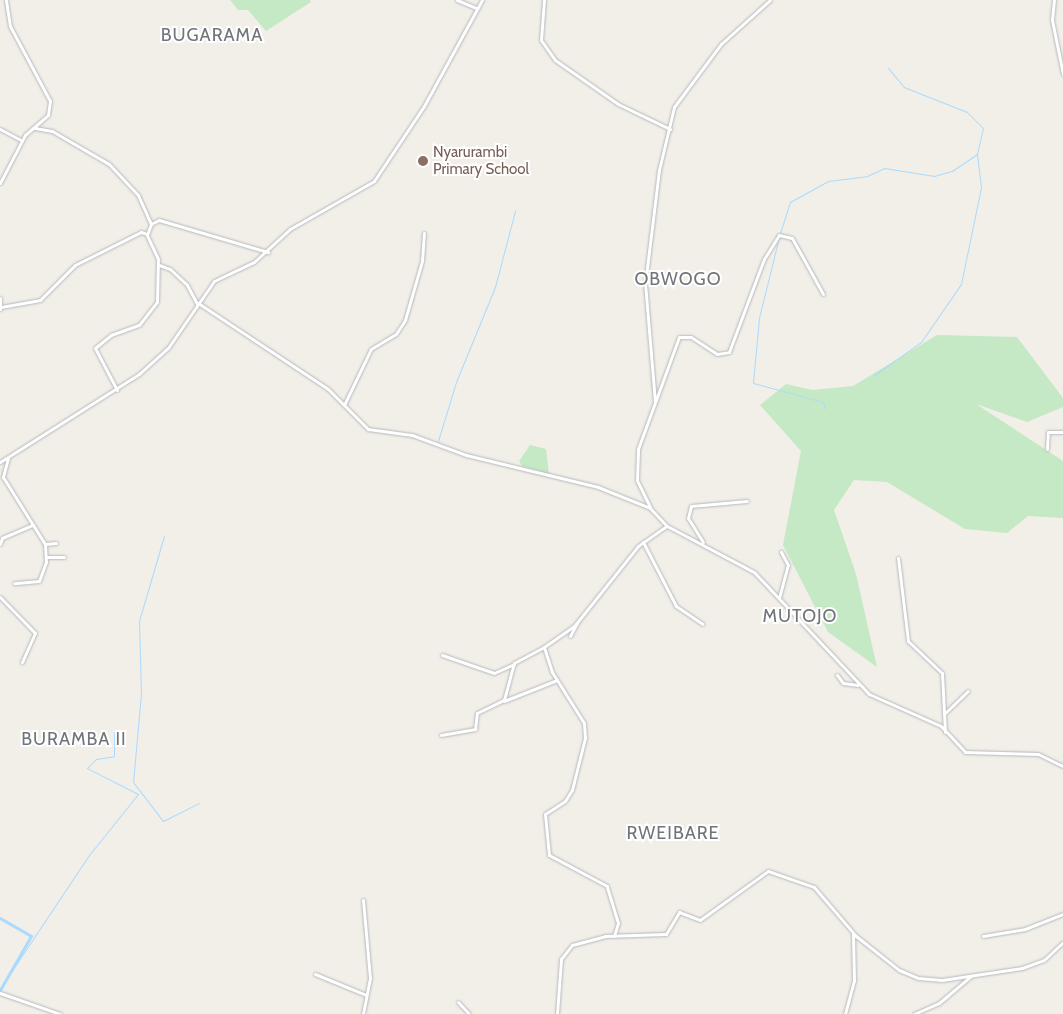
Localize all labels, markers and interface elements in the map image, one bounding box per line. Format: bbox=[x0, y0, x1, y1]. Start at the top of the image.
district label: BUGARAMA bbox=[160, 24, 264, 46]
place label: Nyarurambi Primary School bbox=[433, 143, 529, 178]
marker: Nyarurambi Primary School bbox=[417, 155, 429, 167]
district label: OBWOGO bbox=[634, 268, 722, 290]
district label: MUTOJO bbox=[762, 605, 838, 627]
district label: BURAMBA II bbox=[20, 728, 128, 750]
district label: RWEIBARE bbox=[625, 822, 721, 844]

